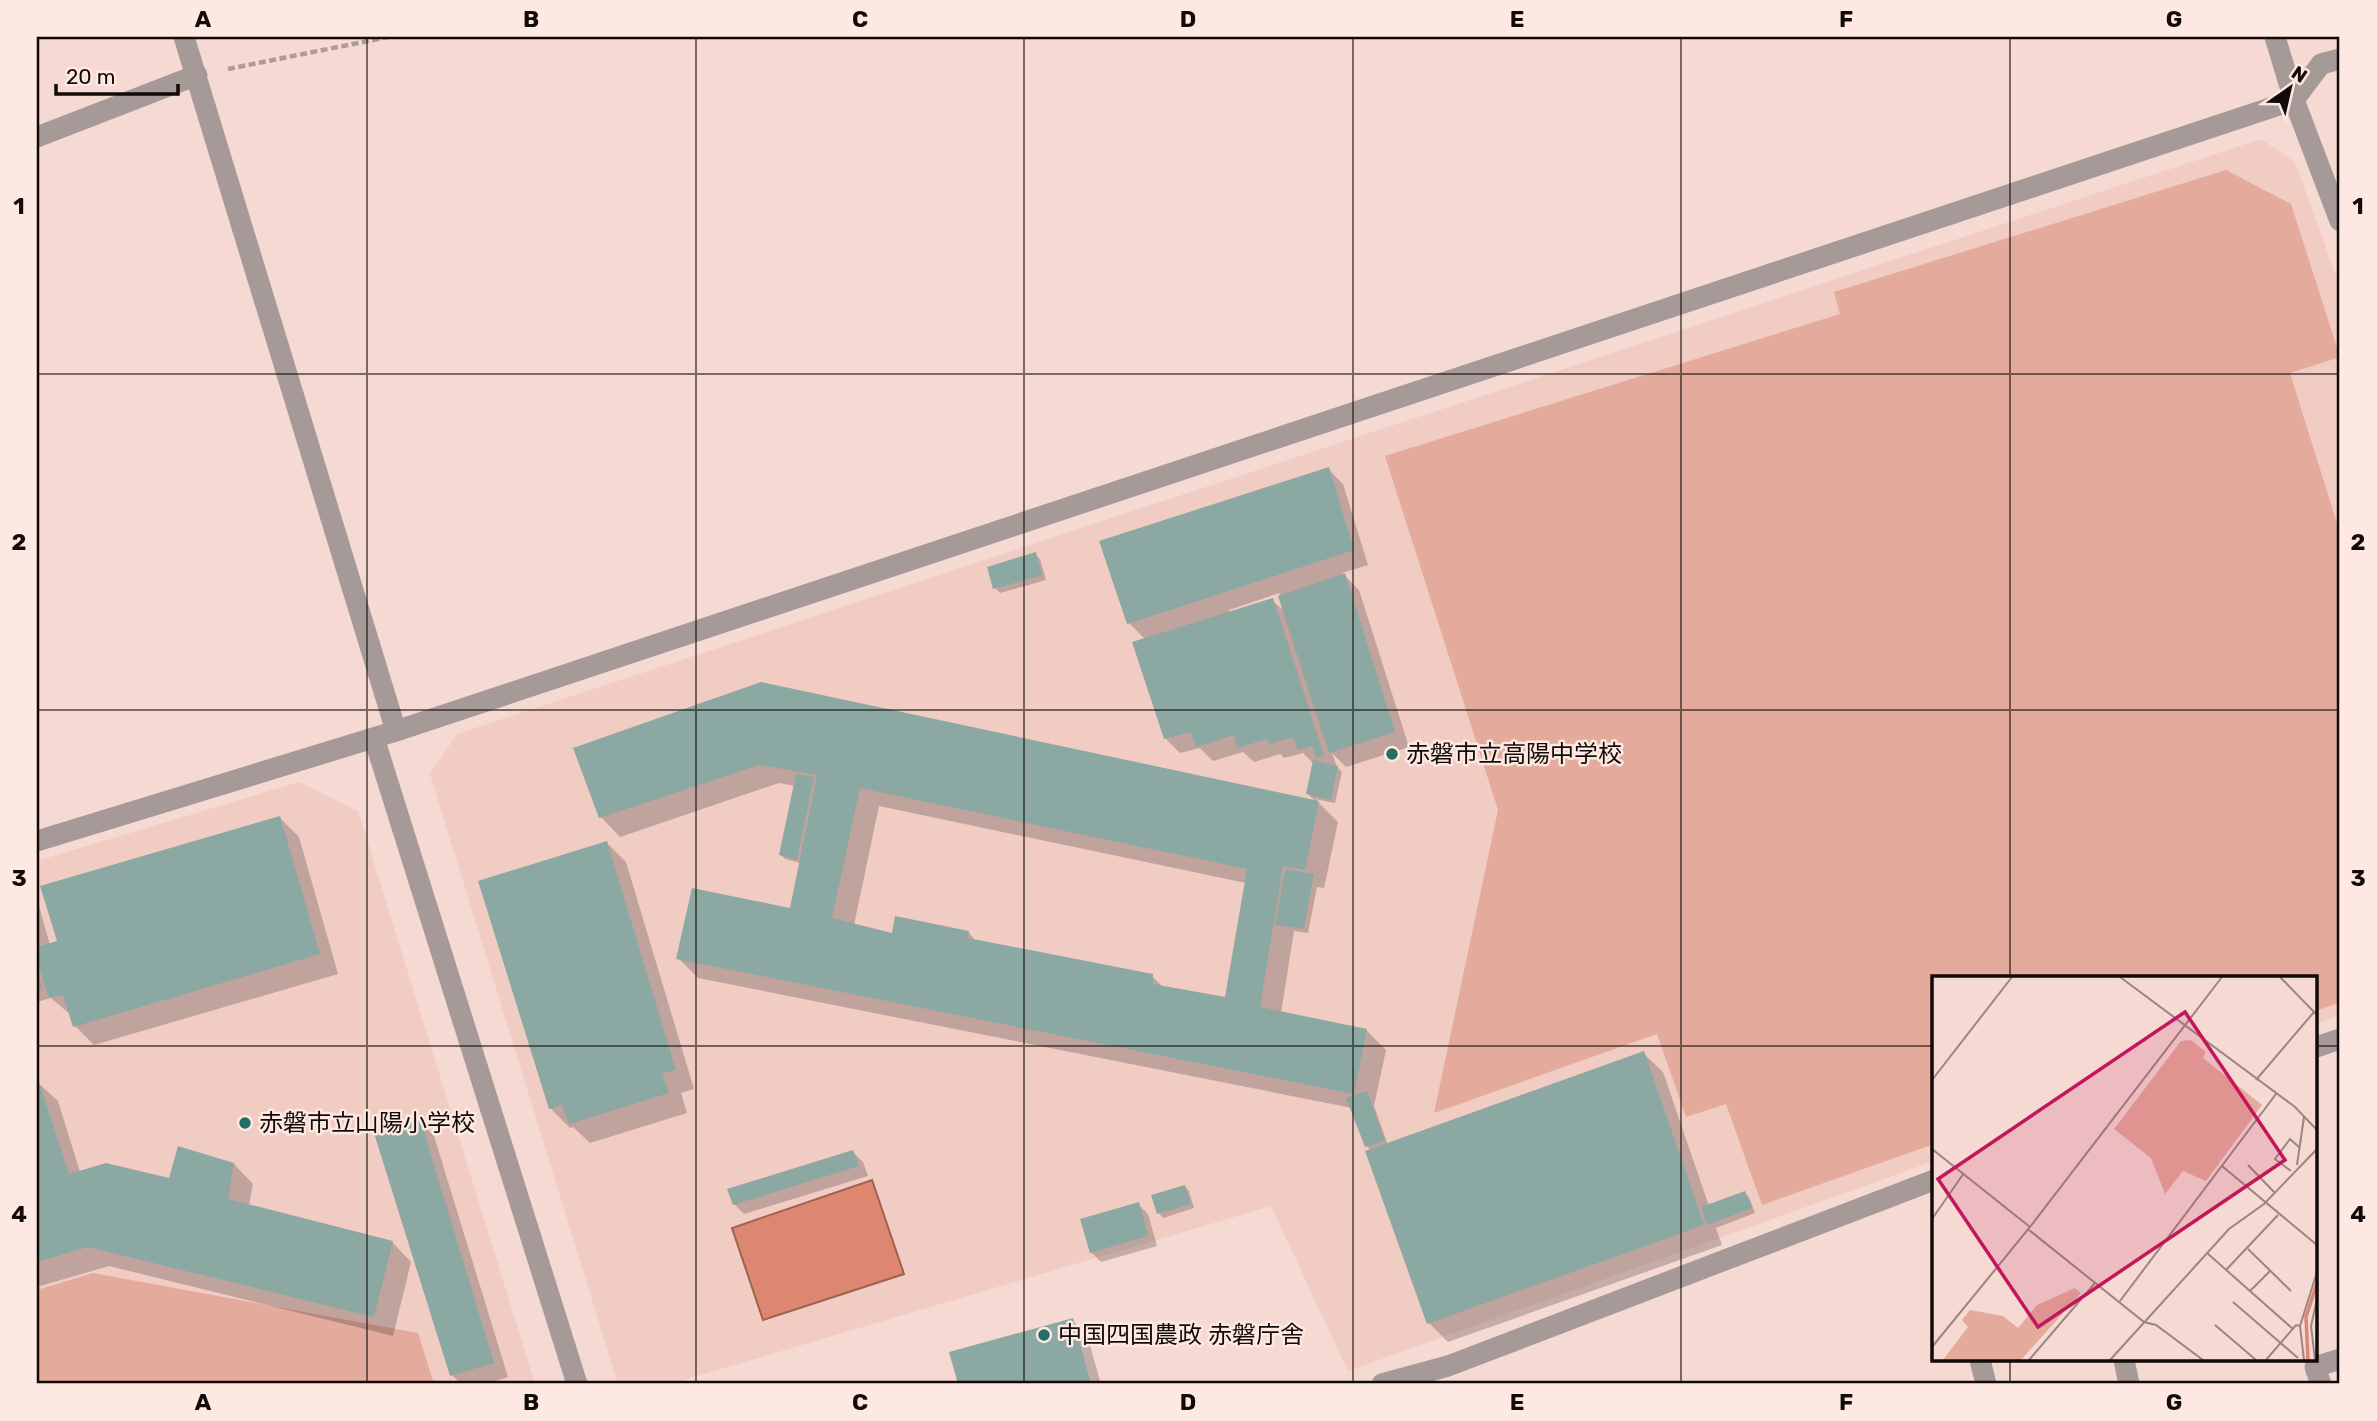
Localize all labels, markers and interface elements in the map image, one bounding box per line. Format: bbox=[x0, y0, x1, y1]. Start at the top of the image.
text: A bbox=[195, 5, 212, 33]
text: B bbox=[523, 5, 539, 33]
text: C bbox=[852, 5, 868, 33]
text: D bbox=[1180, 5, 1196, 33]
text: E bbox=[1510, 5, 1524, 33]
text: F bbox=[1839, 5, 1853, 33]
text: G bbox=[2166, 5, 2182, 33]
scale bar bbox=[56, 52, 178, 96]
north arrow bbox=[2254, 52, 2324, 122]
text: N bbox=[2287, 61, 2311, 88]
text: 20 m bbox=[66, 64, 115, 89]
text: 1 bbox=[13, 192, 25, 220]
text: 1 bbox=[2352, 192, 2364, 220]
text: 2 bbox=[12, 528, 26, 556]
text: 2 bbox=[2351, 528, 2365, 556]
place label: 赤磐市立高陽中学校 bbox=[1406, 740, 1622, 768]
marker: 赤磐市立高陽中学校 bbox=[1384, 746, 1400, 762]
text: 3 bbox=[11, 864, 27, 892]
text: 3 bbox=[2350, 864, 2366, 892]
inset map bbox=[1932, 976, 2318, 1362]
place label: 赤磐市立山陽小学校 bbox=[259, 1109, 475, 1137]
marker: 赤磐市立山陽小学校 bbox=[237, 1115, 253, 1131]
text: 4 bbox=[11, 1200, 27, 1228]
text: 4 bbox=[2350, 1200, 2366, 1228]
place label: 中国四国農政 赤磐庁舎 bbox=[1058, 1321, 1304, 1349]
marker: 中国四国農政 赤磐庁舎 bbox=[1036, 1327, 1052, 1343]
text: A bbox=[195, 1388, 212, 1416]
text: B bbox=[523, 1388, 539, 1416]
text: C bbox=[852, 1388, 868, 1416]
text: D bbox=[1180, 1388, 1196, 1416]
text: E bbox=[1510, 1388, 1524, 1416]
text: F bbox=[1839, 1388, 1853, 1416]
text: G bbox=[2166, 1388, 2182, 1416]

